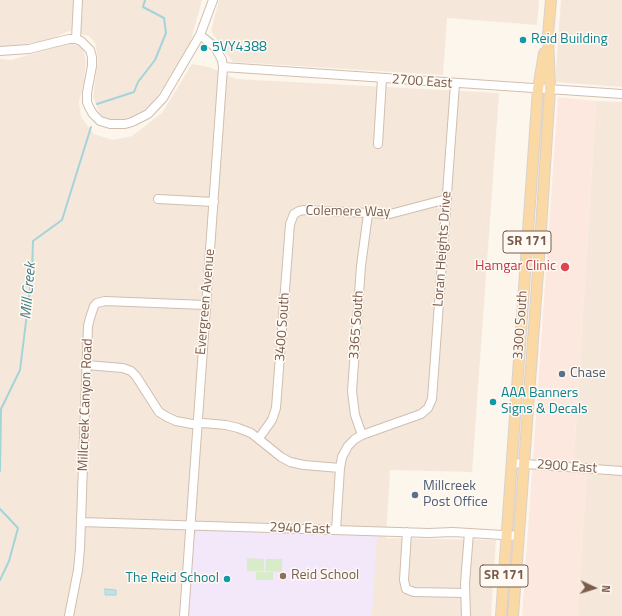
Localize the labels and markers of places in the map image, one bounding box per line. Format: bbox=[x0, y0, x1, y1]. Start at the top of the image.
place label: Reid Building bbox=[531, 32, 608, 48]
marker: Reid Building bbox=[518, 35, 528, 45]
place label: 5VY4388 bbox=[212, 40, 267, 56]
marker: 5VY4388 bbox=[199, 43, 209, 53]
place label: Hamgar Clinic bbox=[475, 259, 556, 275]
marker: Hamgar Clinic bbox=[559, 261, 571, 273]
place label: Chase bbox=[570, 366, 606, 382]
marker: Chase bbox=[557, 369, 567, 379]
place label: AAA Banners Signs & Decals bbox=[501, 386, 588, 418]
marker: AAA Banners Signs & Decals bbox=[488, 397, 498, 407]
place label: Millcreek Post Office bbox=[423, 479, 488, 512]
marker: Millcreek Post Office bbox=[410, 490, 420, 500]
place label: Reid School bbox=[291, 568, 359, 584]
place label: The Reid School bbox=[126, 571, 219, 587]
marker: Reid School bbox=[278, 571, 288, 581]
marker: The Reid School bbox=[222, 574, 232, 584]

